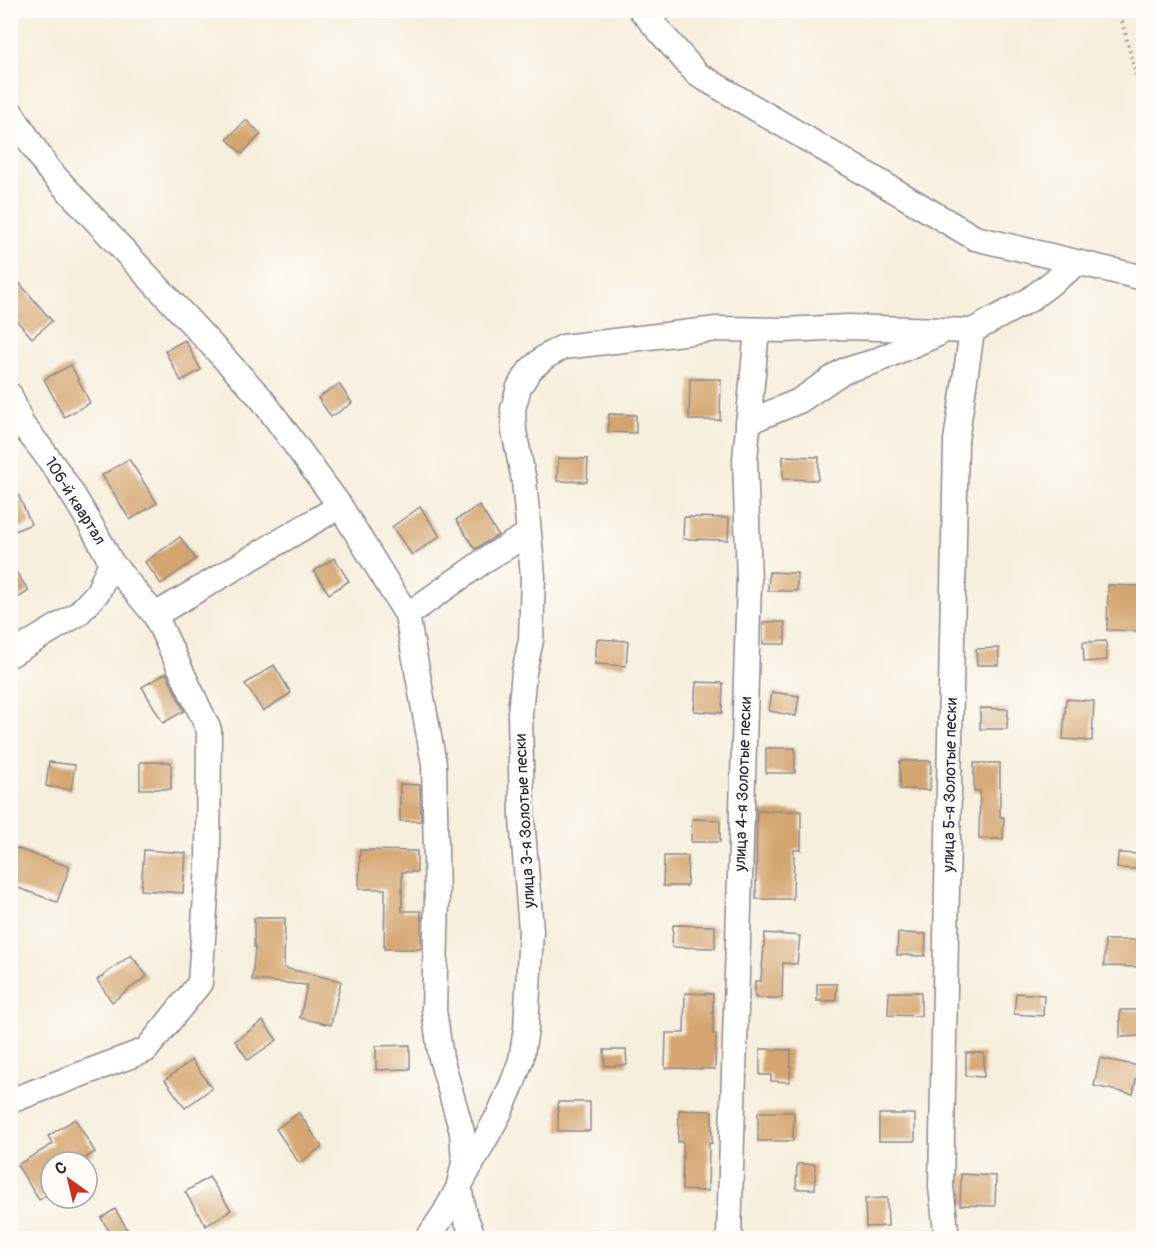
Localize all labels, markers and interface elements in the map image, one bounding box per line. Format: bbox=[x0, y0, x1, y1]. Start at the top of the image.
street label: 106-й квартал bbox=[40, 454, 110, 548]
street label: улица 4-я Золотые пески bbox=[730, 696, 756, 873]
street label: улица 5-я Золотые пески bbox=[938, 698, 962, 873]
street label: улица 3-я Золотые пески bbox=[510, 733, 540, 910]
north arrow bbox=[39, 1150, 99, 1210]
text: С bbox=[51, 1157, 71, 1179]

